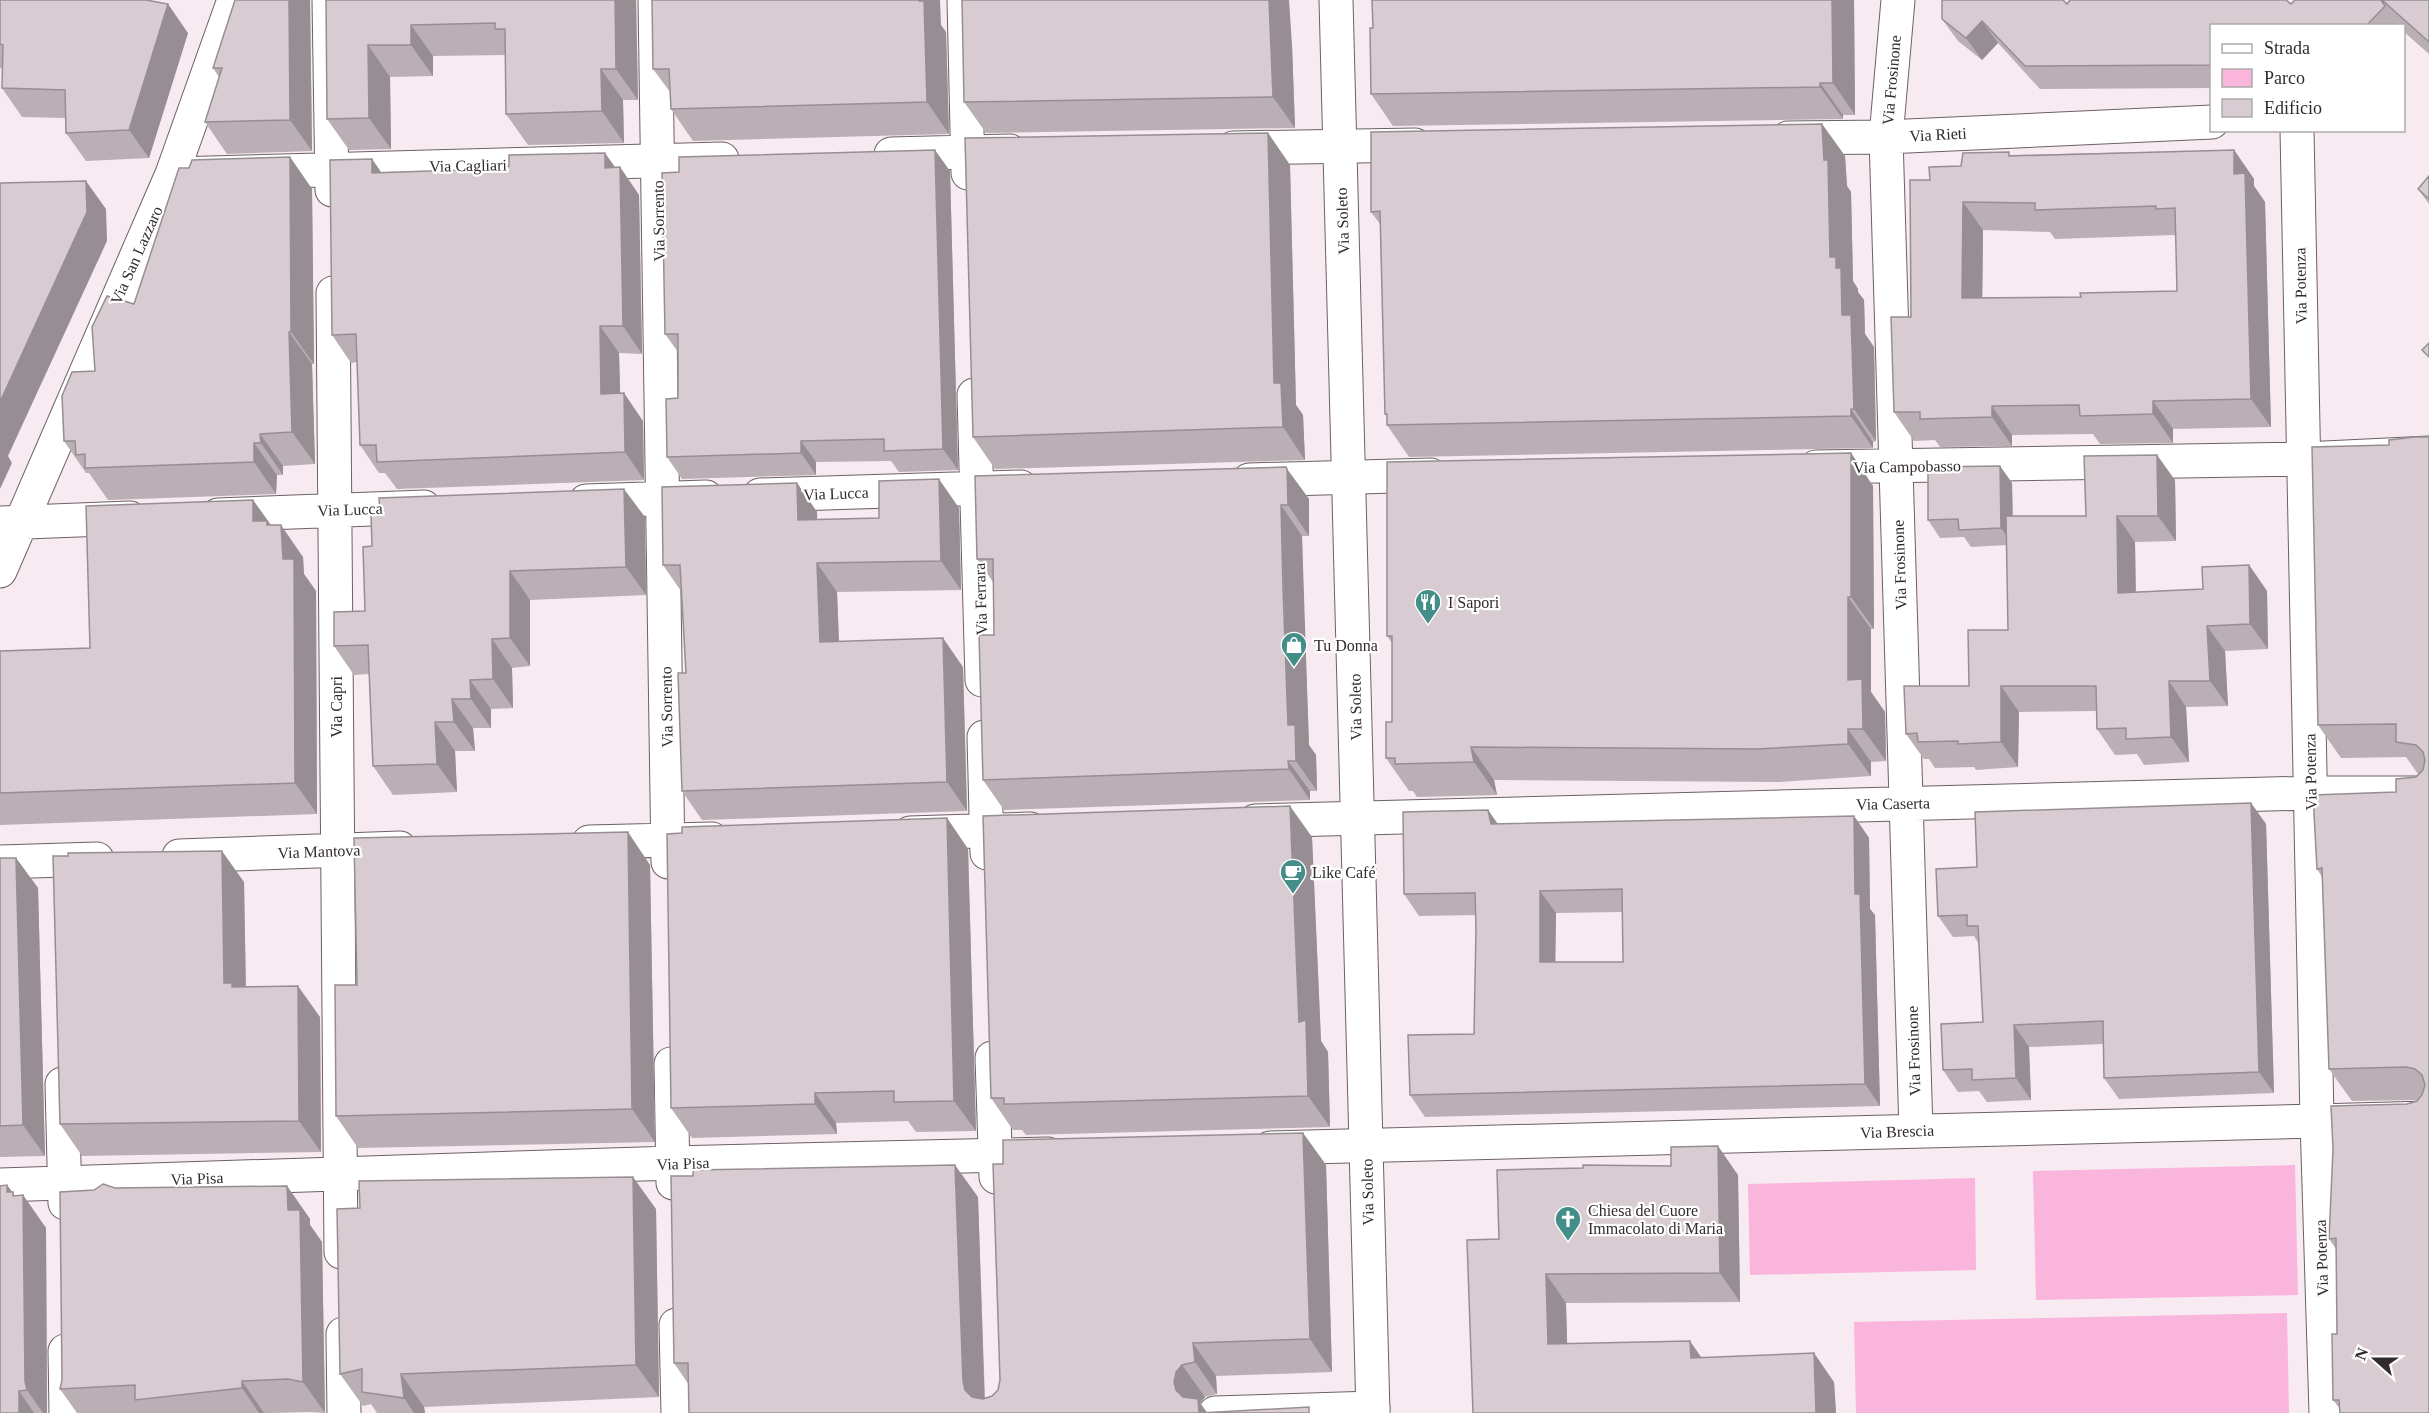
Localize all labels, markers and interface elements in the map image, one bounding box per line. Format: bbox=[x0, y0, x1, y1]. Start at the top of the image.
legend bbox=[2210, 24, 2405, 132]
street label: Via Frosinone bbox=[1879, 34, 1904, 126]
text: Strada bbox=[2264, 38, 2310, 58]
text: Parco bbox=[2264, 68, 2305, 88]
text: Edificio bbox=[2264, 98, 2322, 118]
street label: Via Rieti bbox=[1909, 124, 1968, 144]
street label: Via Cagliari bbox=[429, 156, 508, 176]
street label: Via Sorrento bbox=[649, 180, 668, 262]
street label: Via Soleto bbox=[1333, 187, 1352, 255]
street label: Via San Lazzaro bbox=[107, 203, 166, 307]
street label: Via Potenza bbox=[2291, 247, 2310, 325]
street label: Via Campobasso bbox=[1853, 457, 1961, 477]
street label: Via Lucca bbox=[803, 484, 869, 503]
street label: Via Lucca bbox=[317, 500, 383, 519]
street label: Via Frosinone bbox=[1889, 520, 1910, 610]
street label: Via Ferrara bbox=[971, 563, 990, 635]
restaurant icon: I Sapori bbox=[1413, 587, 1443, 625]
place label: I Sapori bbox=[1448, 594, 1500, 612]
shop icon: Tu Donna bbox=[1279, 630, 1309, 668]
place label: Tu Donna bbox=[1314, 637, 1378, 654]
street label: Via Sorrento bbox=[657, 666, 676, 748]
street label: Via Soleto bbox=[1346, 673, 1365, 741]
street label: Via Capri bbox=[328, 676, 346, 738]
street label: Via Potenza bbox=[2301, 733, 2320, 811]
street label: Via Caserta bbox=[1856, 794, 1930, 813]
street label: Via Mantova bbox=[277, 842, 361, 861]
cafe icon: Like Café bbox=[1278, 857, 1308, 895]
place label: Like Café bbox=[1312, 864, 1376, 881]
street label: Via Frosinone bbox=[1903, 1006, 1924, 1096]
street label: Via Brescia bbox=[1860, 1122, 1934, 1141]
street label: Via Pisa bbox=[656, 1154, 710, 1173]
street label: Via Soleto bbox=[1358, 1158, 1377, 1226]
street label: Via Pisa bbox=[170, 1169, 224, 1188]
place label: Chiesa del Cuore Immacolato di Maria bbox=[1588, 1202, 1723, 1237]
church icon: Chiesa del Cuore Immacolato di Maria bbox=[1553, 1204, 1583, 1242]
street label: Via Potenza bbox=[2312, 1219, 2331, 1297]
north arrow bbox=[2345, 1329, 2405, 1389]
text: N bbox=[2351, 1345, 2372, 1362]

